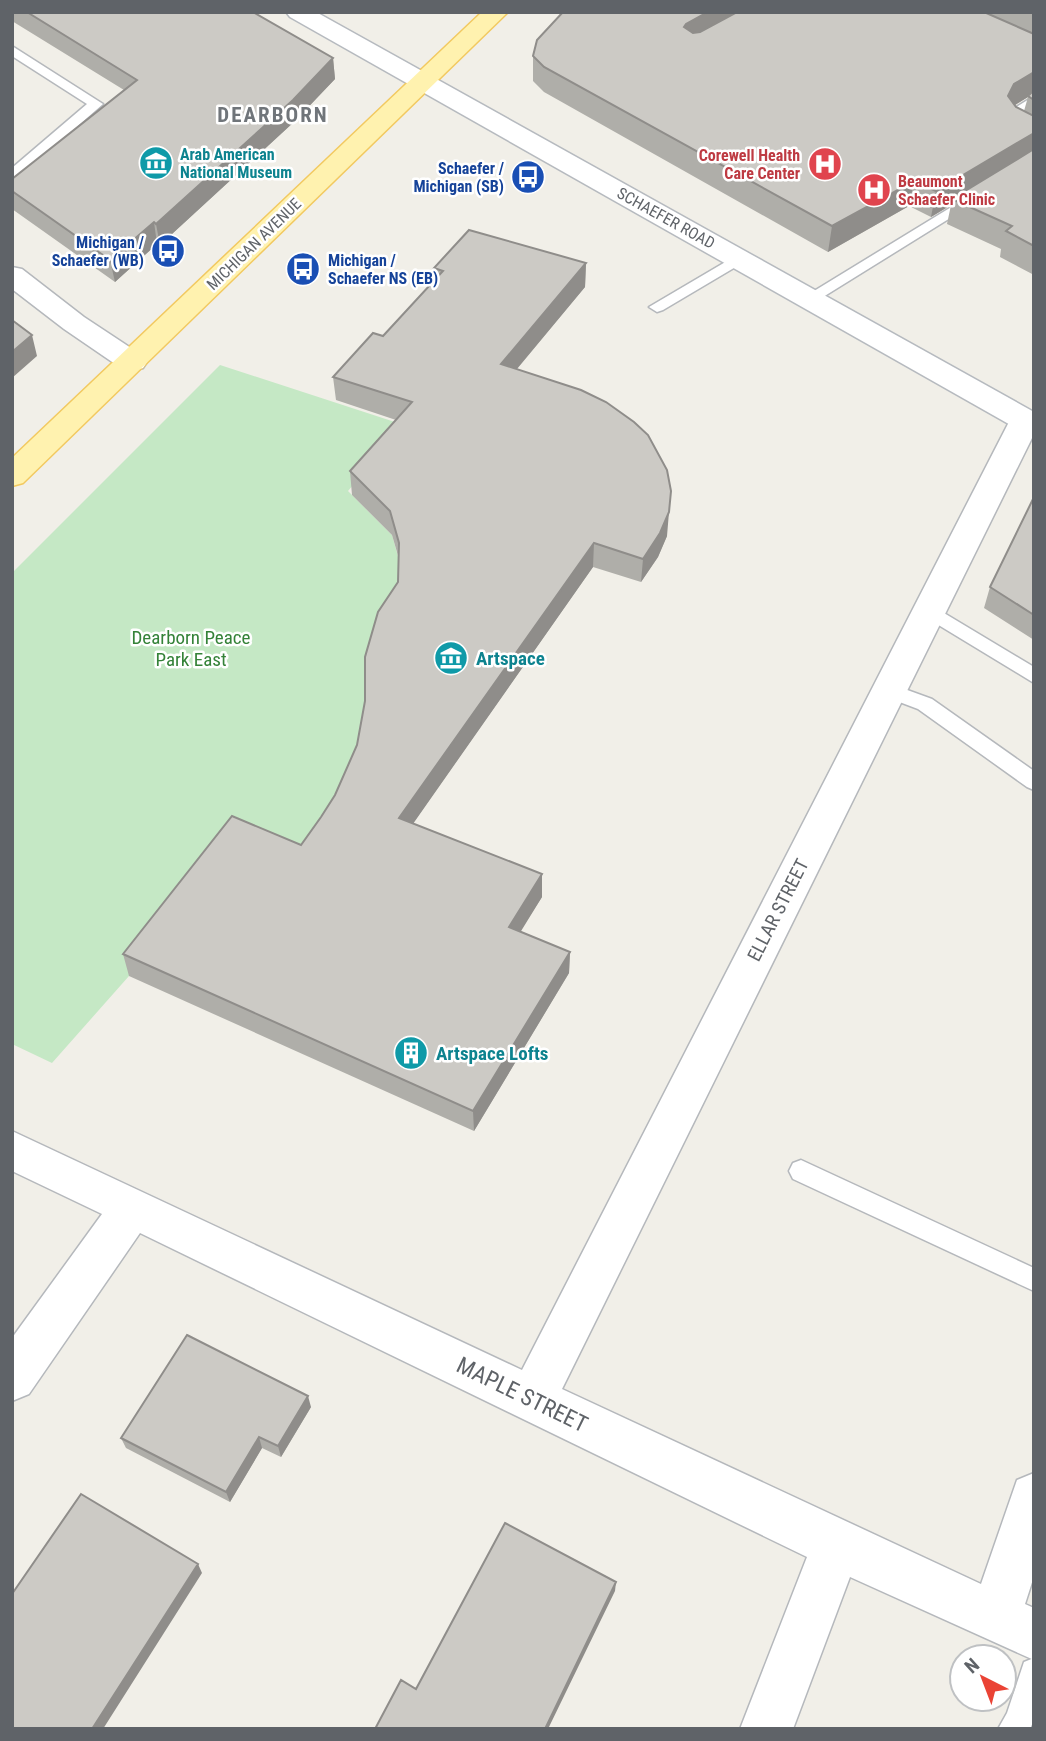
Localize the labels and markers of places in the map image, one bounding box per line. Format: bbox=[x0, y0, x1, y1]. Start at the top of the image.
museum icon: Arab American National Museum bbox=[137, 144, 175, 182]
place label: Arab American National Museum bbox=[180, 145, 292, 182]
hospital icon: Corewell Health Care Center bbox=[806, 145, 844, 183]
place label: Corewell Health Care Center bbox=[699, 146, 800, 183]
bus stop icon: Schaefer / Michigan (SB) bbox=[509, 158, 547, 196]
place label: Schaefer / Michigan (SB) bbox=[413, 159, 505, 196]
hospital icon: Beaumont Schaefer Clinic bbox=[855, 171, 893, 209]
place label: Beaumont Schaefer Clinic bbox=[898, 172, 995, 209]
bus stop icon: Michigan / Schaefer (WB) bbox=[149, 232, 187, 270]
place label: Michigan / Schaefer (WB) bbox=[52, 233, 145, 270]
bus stop icon: Michigan / Schaefer NS (EB) bbox=[284, 250, 322, 288]
place label: Michigan / Schaefer NS (EB) bbox=[328, 251, 438, 288]
museum icon: Artspace bbox=[432, 639, 470, 677]
place label: Artspace bbox=[476, 647, 545, 670]
building icon: Artspace Lofts bbox=[392, 1034, 430, 1072]
place label: Artspace Lofts bbox=[436, 1042, 548, 1065]

